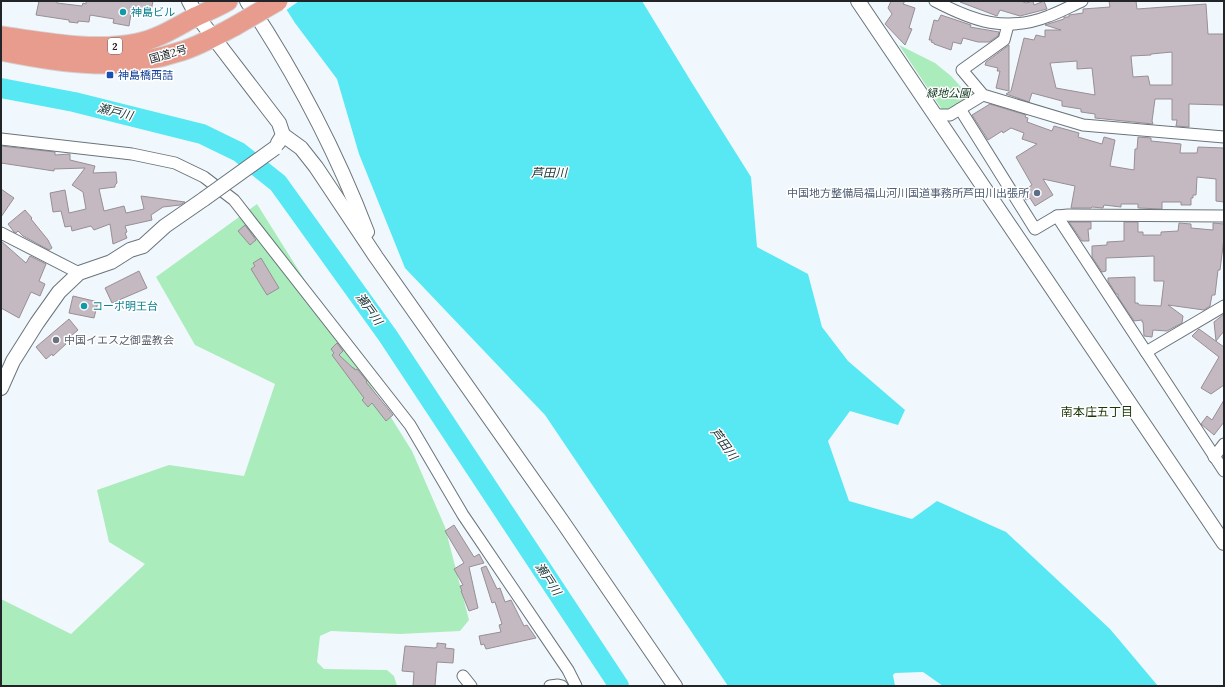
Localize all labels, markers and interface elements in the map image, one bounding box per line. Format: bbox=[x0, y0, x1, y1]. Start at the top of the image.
place label: 神島ビル bbox=[131, 5, 175, 19]
marker: 神島ビル bbox=[118, 7, 128, 17]
road number: 2 bbox=[108, 38, 122, 54]
street label: 国道2号 bbox=[147, 42, 189, 66]
place label: 神島橋西詰 bbox=[118, 68, 173, 82]
marker: 神島橋西詰 bbox=[105, 70, 115, 80]
park label: 緑地公園 bbox=[926, 86, 972, 100]
water label: 瀬戸川 bbox=[96, 100, 136, 124]
water label: 芦田川 bbox=[531, 165, 569, 180]
place label: 中国地方整備局福山河川国道事務所芦田川出張所 bbox=[787, 186, 1030, 200]
marker: 中国地方整備局福山河川国道事務所芦田川出張所 bbox=[1032, 188, 1042, 198]
water label: 瀬戸川 bbox=[353, 290, 387, 329]
place label: コーポ明王台 bbox=[92, 299, 158, 313]
marker: コーポ明王台 bbox=[79, 301, 89, 311]
place label: 中国イエス之御霊教会 bbox=[64, 333, 174, 347]
marker: 中国イエス之御霊教会 bbox=[51, 335, 61, 345]
district label: 南本庄五丁目 bbox=[1061, 404, 1133, 419]
water label: 芦田川 bbox=[708, 425, 742, 464]
water label: 瀬戸川 bbox=[532, 560, 566, 600]

